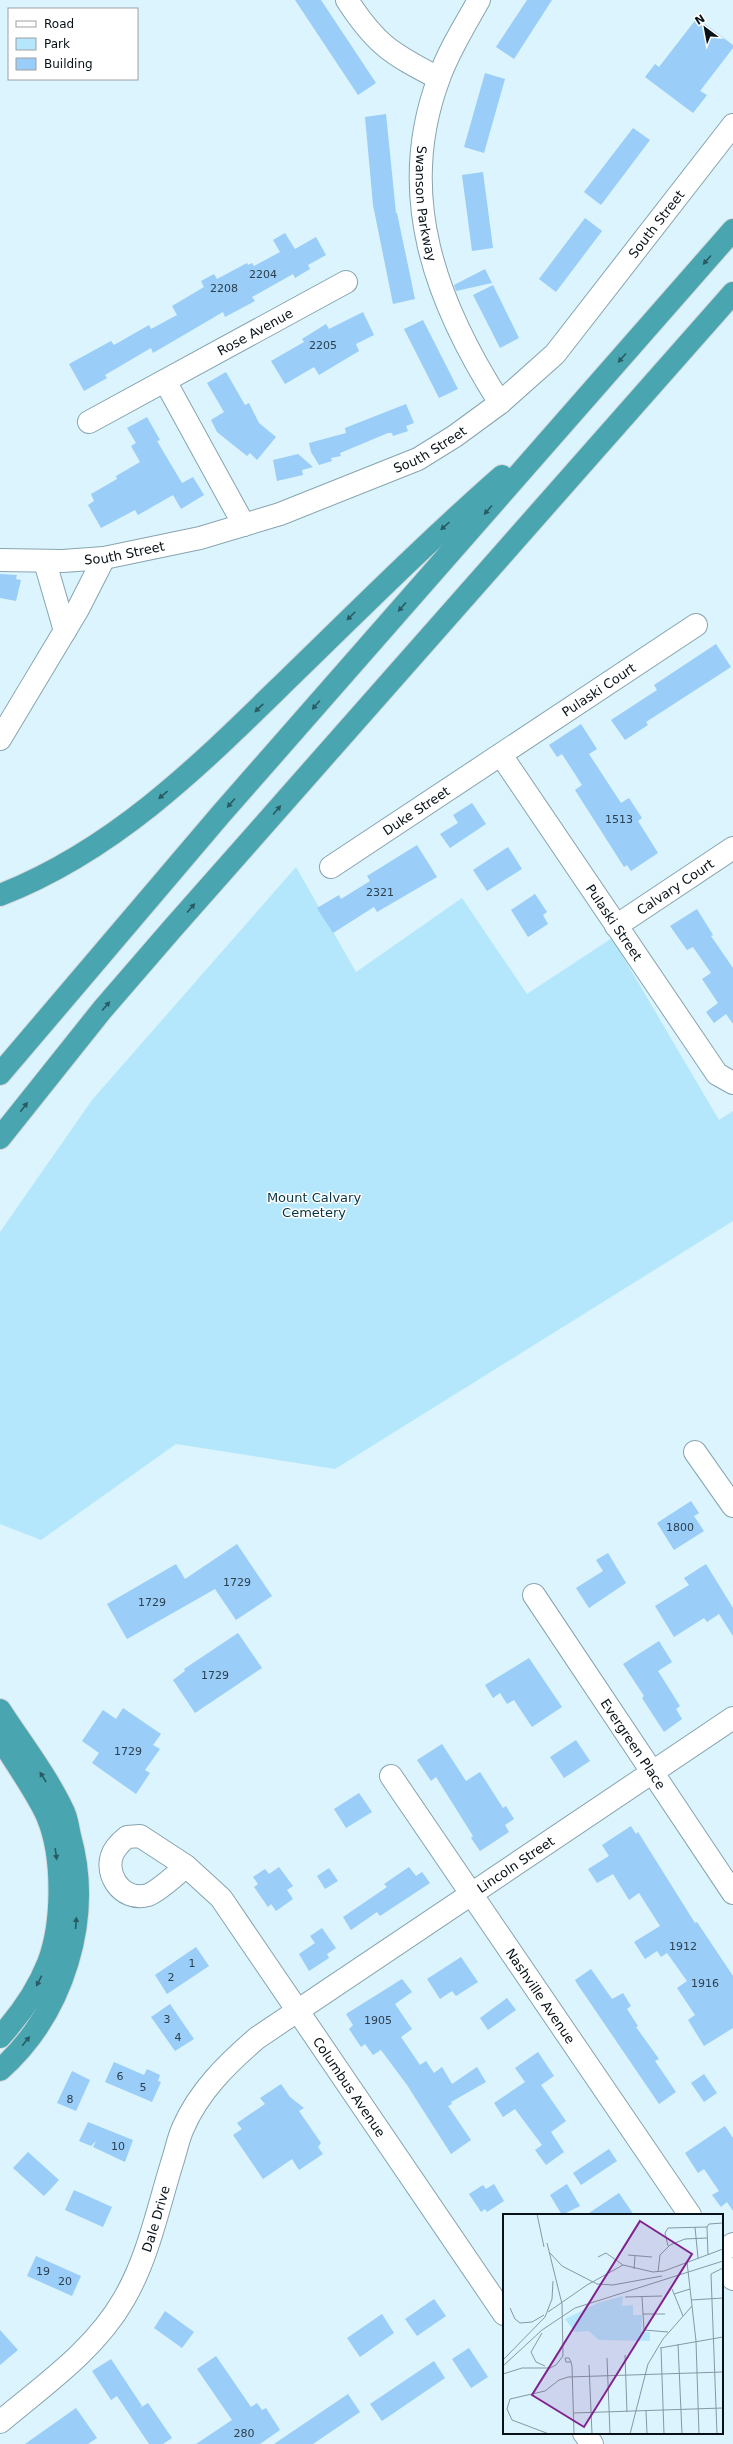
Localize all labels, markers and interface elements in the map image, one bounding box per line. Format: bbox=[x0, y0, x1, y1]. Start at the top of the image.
legend bbox=[8, 8, 138, 80]
north arrow bbox=[685, 8, 725, 48]
text: N bbox=[693, 12, 707, 28]
text: Road bbox=[44, 17, 74, 31]
text: Park bbox=[44, 37, 70, 51]
text: Building bbox=[44, 57, 93, 71]
street label: Swanson Parkway bbox=[413, 145, 440, 264]
street label: South Street bbox=[626, 187, 687, 261]
one-way arrow bbox=[703, 255, 712, 265]
house number: 2204 bbox=[249, 268, 277, 281]
house number: 2208 bbox=[210, 282, 238, 295]
street label: Rose Avenue bbox=[215, 305, 296, 359]
house number: 2205 bbox=[309, 339, 337, 352]
one-way arrow bbox=[617, 353, 626, 363]
street label: South Street bbox=[391, 423, 469, 476]
one-way arrow bbox=[483, 505, 492, 515]
one-way arrow bbox=[440, 522, 450, 531]
street label: South Street bbox=[84, 539, 166, 567]
one-way arrow bbox=[397, 602, 406, 613]
one-way arrow bbox=[346, 611, 356, 621]
street label: Pulaski Court bbox=[559, 660, 639, 720]
one-way arrow bbox=[312, 700, 321, 711]
one-way arrow bbox=[254, 703, 264, 712]
street label: Duke Street bbox=[380, 784, 453, 839]
one-way arrow bbox=[158, 791, 168, 800]
one-way arrow bbox=[226, 798, 235, 808]
one-way arrow bbox=[272, 805, 281, 815]
house number: 1513 bbox=[605, 813, 633, 826]
street label: Calvary Court bbox=[634, 856, 717, 918]
street label: Pulaski Street bbox=[583, 881, 645, 964]
house number: 2321 bbox=[366, 886, 394, 899]
one-way arrow bbox=[186, 902, 195, 913]
one-way arrow bbox=[101, 1000, 110, 1011]
one-way arrow bbox=[19, 1101, 28, 1112]
park label: Mount Calvary Cemetery bbox=[267, 1190, 361, 1220]
house number: 1800 bbox=[666, 1521, 694, 1534]
house number: 1729 bbox=[223, 1576, 251, 1589]
house number: 1729 bbox=[138, 1596, 166, 1609]
house number: 1729 bbox=[201, 1669, 229, 1682]
street label: Evergreen Place bbox=[597, 1696, 668, 1792]
house number: 1729 bbox=[114, 1745, 142, 1758]
one-way arrow bbox=[39, 1772, 47, 1782]
street label: Lincoln Street bbox=[474, 1833, 557, 1896]
one-way arrow bbox=[53, 1848, 59, 1860]
one-way arrow bbox=[73, 1917, 80, 1929]
house number: 1912 bbox=[669, 1940, 697, 1953]
street label: Nashville Avenue bbox=[503, 1946, 578, 2047]
house number: 1 bbox=[189, 1957, 196, 1970]
house number: 2 bbox=[168, 1971, 175, 1984]
one-way arrow bbox=[36, 1975, 42, 1987]
house number: 1916 bbox=[691, 1977, 719, 1990]
house number: 3 bbox=[164, 2013, 171, 2026]
house number: 1905 bbox=[364, 2014, 392, 2027]
house number: 4 bbox=[175, 2031, 182, 2044]
street label: Columbus Avenue bbox=[310, 2034, 388, 2140]
one-way arrow bbox=[22, 2036, 30, 2047]
house number: 6 bbox=[117, 2070, 124, 2083]
house number: 5 bbox=[140, 2081, 147, 2094]
house number: 8 bbox=[67, 2093, 74, 2106]
house number: 10 bbox=[111, 2140, 125, 2153]
street label: Dale Drive bbox=[139, 2184, 173, 2254]
inset map bbox=[503, 2214, 723, 2434]
house number: 19 bbox=[36, 2265, 50, 2278]
house number: 20 bbox=[58, 2275, 72, 2288]
house number: 280 bbox=[234, 2427, 255, 2440]

